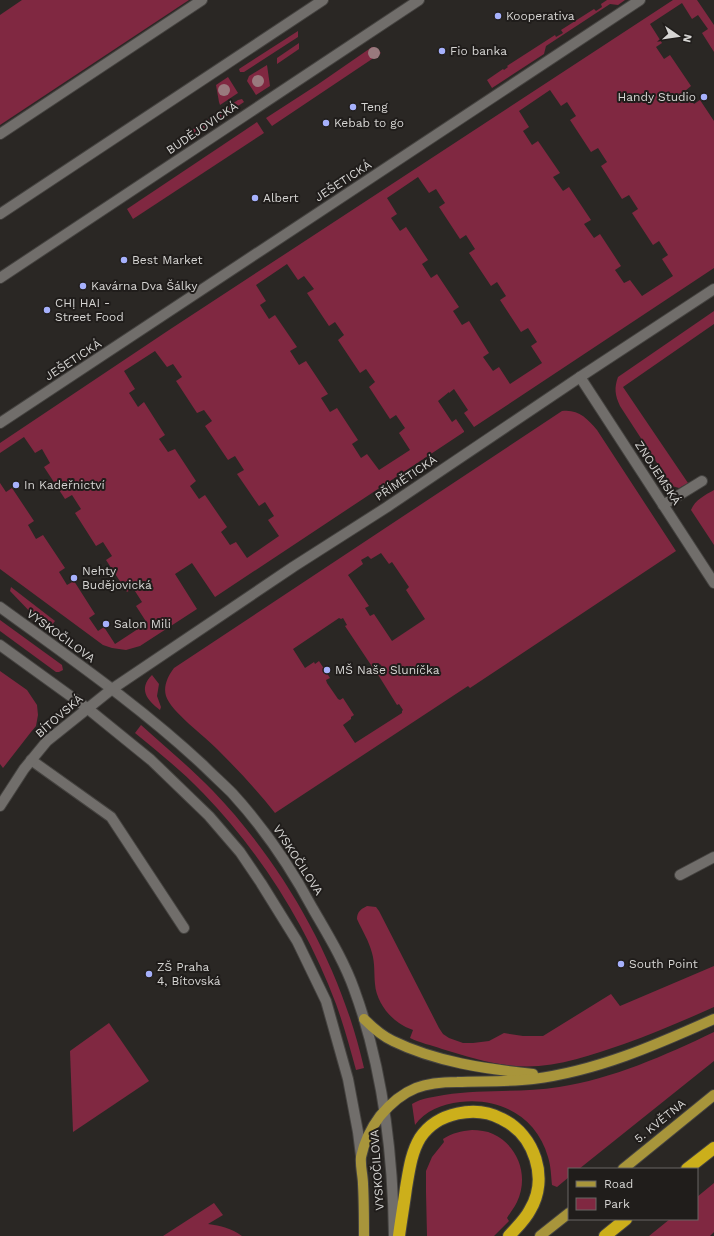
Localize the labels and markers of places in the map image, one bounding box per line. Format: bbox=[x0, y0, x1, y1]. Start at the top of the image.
place label: Kooperativa bbox=[506, 9, 575, 23]
marker: Kooperativa bbox=[493, 11, 503, 21]
place label: Fio banka bbox=[450, 44, 507, 58]
marker: Fio banka bbox=[437, 46, 447, 56]
place label: Handy Studio bbox=[617, 90, 696, 104]
marker: Handy Studio bbox=[699, 92, 709, 102]
place label: Teng bbox=[361, 100, 388, 114]
marker: Teng bbox=[348, 102, 358, 112]
place label: Kebab to go bbox=[334, 116, 404, 130]
marker: Kebab to go bbox=[321, 118, 331, 128]
place label: Albert bbox=[263, 191, 299, 205]
marker: Albert bbox=[250, 193, 260, 203]
place label: Best Market bbox=[132, 253, 202, 267]
marker: Best Market bbox=[119, 255, 129, 265]
place label: Kavárna Dva Šálky bbox=[91, 279, 198, 293]
marker: Kavárna Dva Šálky bbox=[78, 281, 88, 291]
place label: CHỊ HAI - Street Food bbox=[55, 296, 124, 324]
marker: CHỊ HAI - Street Food bbox=[42, 305, 52, 315]
place label: In Kadeřnictví bbox=[24, 478, 105, 492]
marker: In Kadeřnictví bbox=[11, 480, 21, 490]
place label: Nehty Budějovická bbox=[82, 564, 152, 592]
marker: Nehty Budějovická bbox=[69, 573, 79, 583]
place label: Salon Mili bbox=[114, 617, 171, 631]
marker: Salon Mili bbox=[101, 619, 111, 629]
place label: MŠ Naše Sluníčka bbox=[335, 663, 440, 677]
marker: MŠ Naše Sluníčka bbox=[322, 665, 332, 675]
place label: South Point bbox=[629, 957, 698, 971]
marker: South Point bbox=[616, 959, 626, 969]
place label: ZŠ Praha 4, Bítovská bbox=[157, 960, 221, 988]
marker: ZŠ Praha 4, Bítovská bbox=[144, 969, 154, 979]

